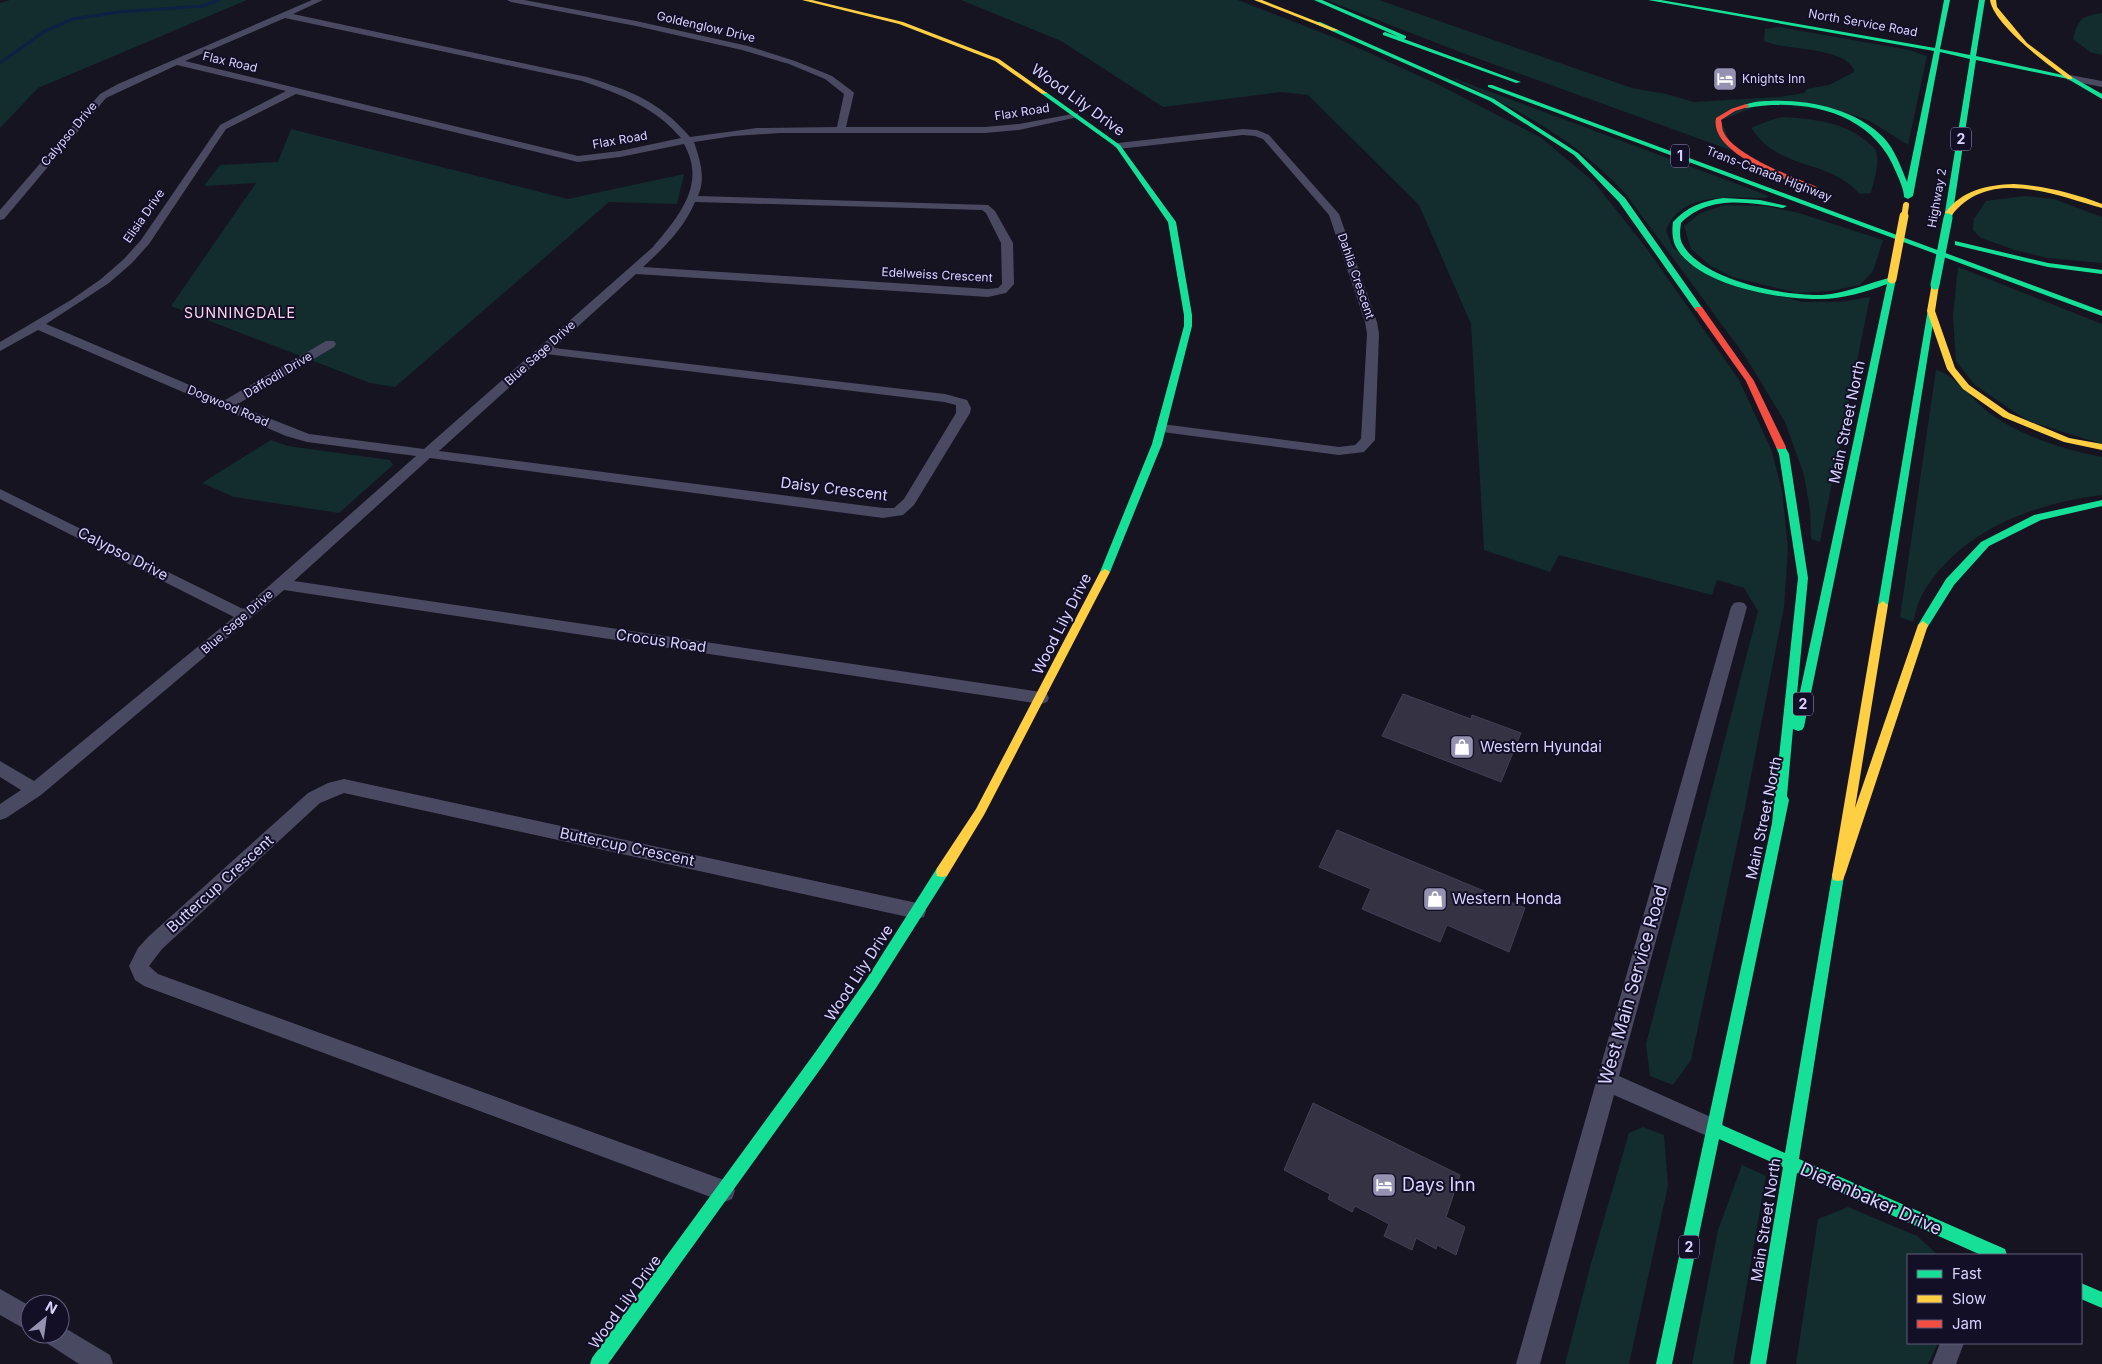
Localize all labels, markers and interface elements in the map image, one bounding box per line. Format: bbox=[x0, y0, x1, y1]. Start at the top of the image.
street label: North Service Road bbox=[1807, 6, 1919, 39]
street label: Goldenglow Drive bbox=[655, 8, 757, 45]
street label: Flax Road bbox=[201, 48, 259, 75]
street label: Wood Lily Drive bbox=[1028, 59, 1129, 140]
hotel icon: Knights Inn bbox=[1712, 66, 1738, 92]
place label: Knights Inn bbox=[1742, 71, 1805, 86]
street label: Calypso Drive bbox=[37, 99, 100, 169]
street label: Flax Road bbox=[993, 100, 1051, 123]
street label: Flax Road bbox=[591, 127, 649, 152]
road number: 2 bbox=[1951, 128, 1971, 150]
street label: Trans-Canada Highway bbox=[1704, 143, 1834, 205]
road number: 1 bbox=[1671, 144, 1689, 168]
street label: Highway 2 bbox=[1924, 167, 1949, 229]
street label: Elisia Drive bbox=[120, 186, 168, 245]
street label: Dahlia Crescent bbox=[1335, 231, 1378, 321]
street label: Edelweiss Crescent bbox=[881, 264, 993, 285]
district label: SUNNINGDALE bbox=[184, 304, 296, 321]
street label: Blue Sage Drive bbox=[501, 317, 578, 388]
street label: Daffodil Drive bbox=[241, 348, 315, 401]
street label: Main Street North bbox=[1824, 359, 1869, 485]
street label: Dogwood Road bbox=[185, 382, 271, 429]
street label: Daisy Crescent bbox=[780, 473, 889, 504]
street label: Calypso Drive bbox=[75, 523, 172, 585]
street label: Wood Lily Drive bbox=[1028, 570, 1095, 678]
street label: Blue Sage Drive bbox=[198, 586, 276, 657]
street label: Crocus Road bbox=[615, 625, 708, 656]
road number: 2 bbox=[1793, 692, 1813, 716]
shop icon: Western Hyundai bbox=[1449, 734, 1475, 760]
place label: Western Hyundai bbox=[1480, 737, 1602, 756]
street label: Main Street North bbox=[1741, 755, 1786, 881]
street label: Buttercup Crescent bbox=[558, 823, 696, 870]
street label: Buttercup Crescent bbox=[162, 831, 277, 937]
street label: West Main Service Road bbox=[1594, 882, 1671, 1087]
shop icon: Western Honda bbox=[1422, 886, 1448, 912]
place label: Western Honda bbox=[1452, 889, 1562, 908]
street label: Wood Lily Drive bbox=[820, 921, 897, 1024]
street label: Main Street North bbox=[1746, 1157, 1785, 1283]
street label: Diefenbaker Drive bbox=[1797, 1158, 1945, 1239]
hotel icon: Days Inn bbox=[1371, 1172, 1397, 1198]
place label: Days Inn bbox=[1402, 1174, 1476, 1195]
road number: 2 bbox=[1679, 1236, 1699, 1258]
street label: Wood Lily Drive bbox=[584, 1251, 665, 1352]
legend bbox=[1907, 1254, 2082, 1344]
text: Fast bbox=[1952, 1264, 1982, 1283]
text: Slow bbox=[1952, 1289, 1986, 1308]
north arrow bbox=[20, 1294, 70, 1344]
text: N bbox=[43, 1297, 60, 1317]
text: Jam bbox=[1952, 1314, 1982, 1333]

